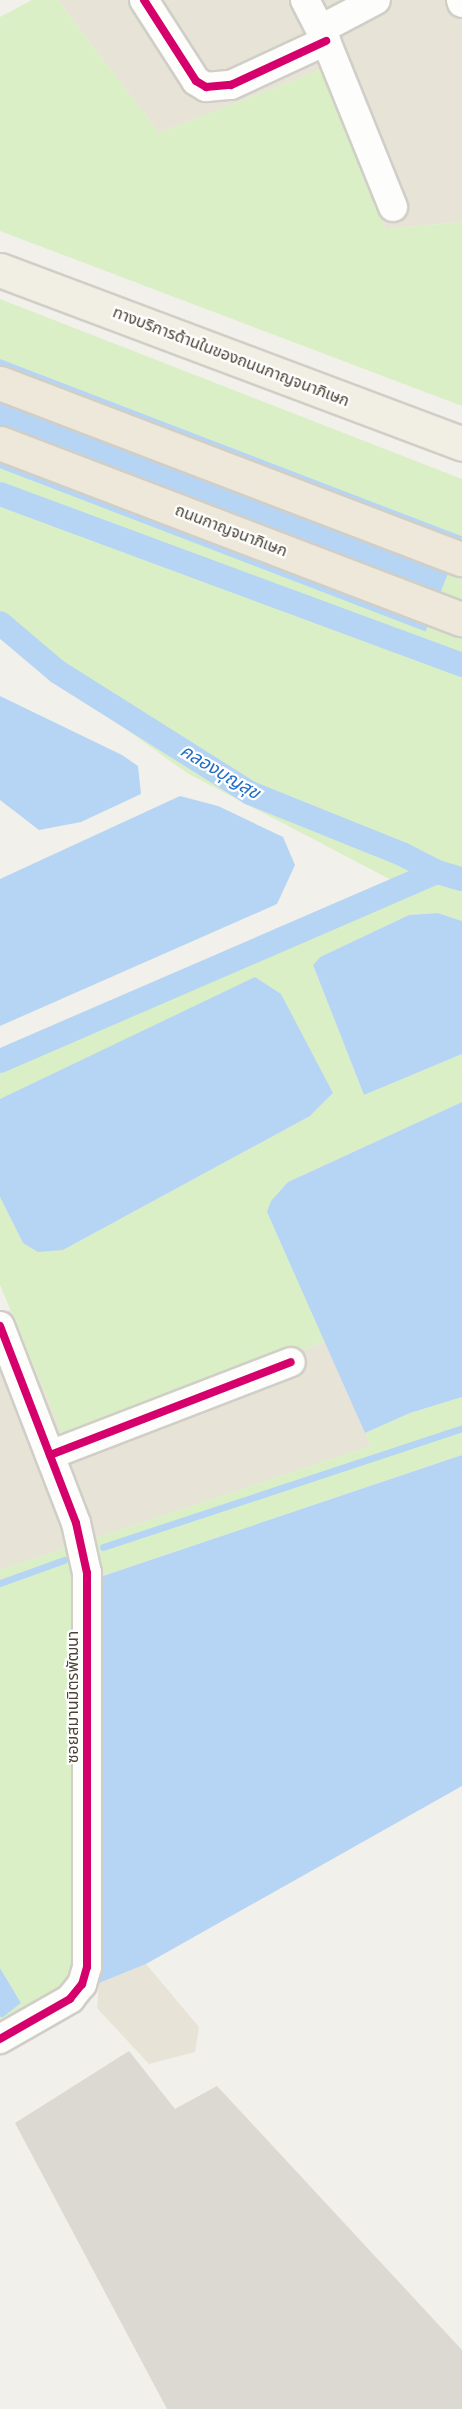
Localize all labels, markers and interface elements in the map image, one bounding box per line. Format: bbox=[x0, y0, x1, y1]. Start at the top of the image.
street label: ทางบริการด้านในของถนนกาญจนาภิเษก bbox=[110, 303, 352, 411]
street label: ถนนกาญจนาภิเษก bbox=[172, 501, 290, 561]
water label: คลองบุญสุข bbox=[176, 740, 264, 804]
street label: ซอยสมานมิตรพัฒนา bbox=[63, 1631, 83, 1763]

